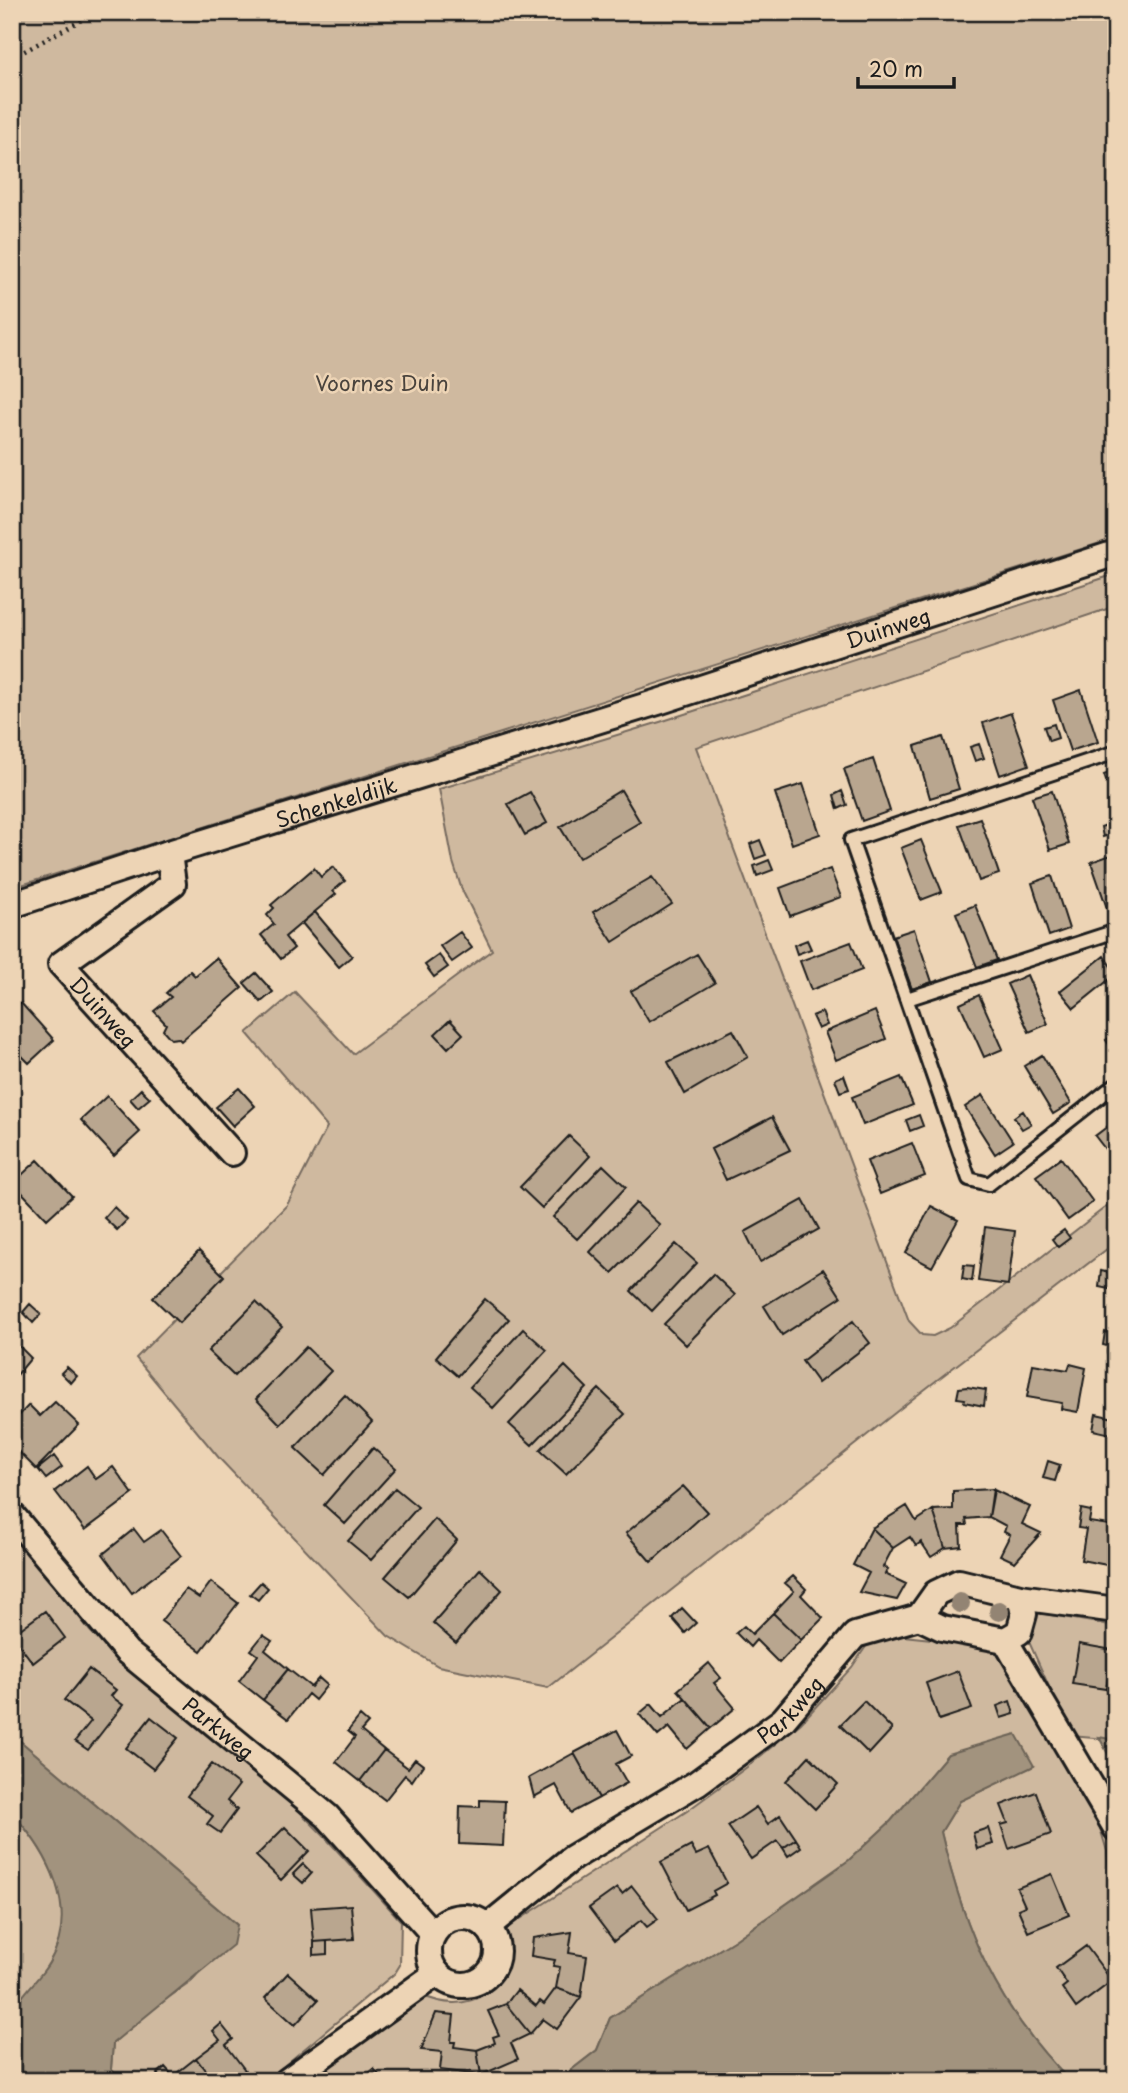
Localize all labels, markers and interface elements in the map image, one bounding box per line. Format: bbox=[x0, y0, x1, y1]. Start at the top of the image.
scale bar bbox=[858, 46, 955, 90]
text: 20 m bbox=[869, 52, 923, 84]
park label: Voornes Duin bbox=[315, 366, 449, 398]
street label: Duinweg bbox=[841, 598, 934, 656]
street label: Schenkeldijk bbox=[271, 768, 401, 835]
street label: Duinweg bbox=[63, 968, 145, 1055]
street label: Parkweg bbox=[749, 1668, 830, 1751]
street label: Parkweg bbox=[176, 1688, 262, 1767]

